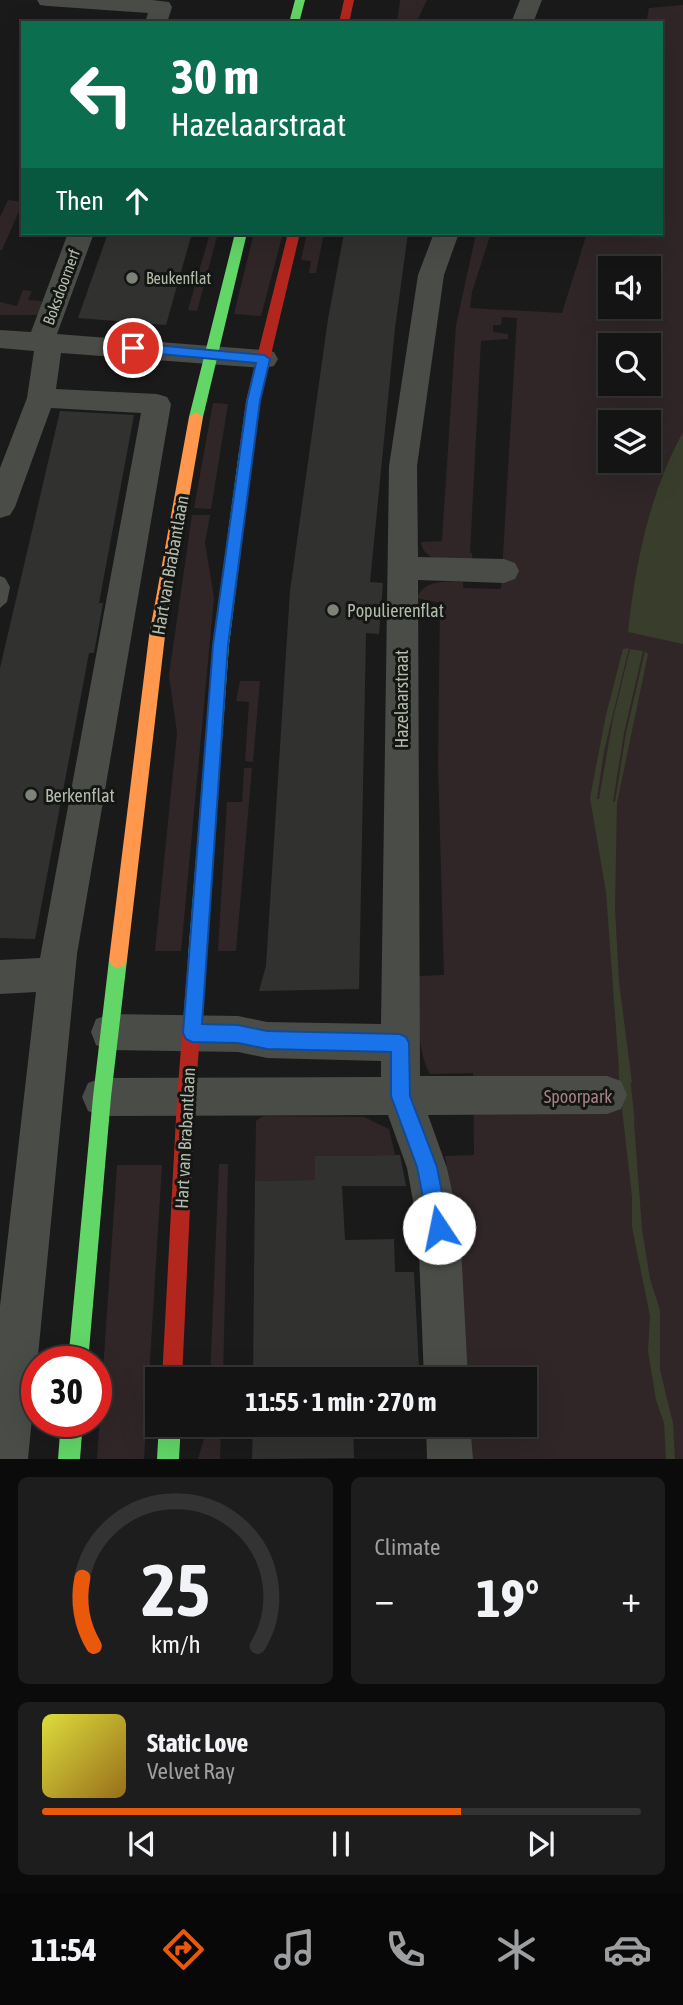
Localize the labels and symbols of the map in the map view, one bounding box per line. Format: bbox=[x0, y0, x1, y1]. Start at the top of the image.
street label: Boksdoornerf bbox=[39, 246, 83, 327]
place label: Beukenflat bbox=[146, 269, 211, 287]
marker: Beukenflat bbox=[124, 270, 140, 286]
pin bbox=[103, 318, 163, 378]
street label: Hart van Brabantlaan bbox=[147, 494, 193, 636]
place label: Populierenflat bbox=[347, 600, 444, 621]
marker: Populierenflat bbox=[325, 602, 341, 618]
street label: Hazelaarstraat bbox=[391, 650, 412, 748]
place label: Berkenflat bbox=[45, 785, 115, 806]
marker: Berkenflat bbox=[23, 787, 39, 803]
street label: Hart van Brabantlaan bbox=[171, 1067, 199, 1209]
park label: Spoorpark bbox=[544, 1086, 612, 1107]
position arrow bbox=[402, 1191, 476, 1265]
speed limit sign: 30 bbox=[21, 1346, 112, 1437]

